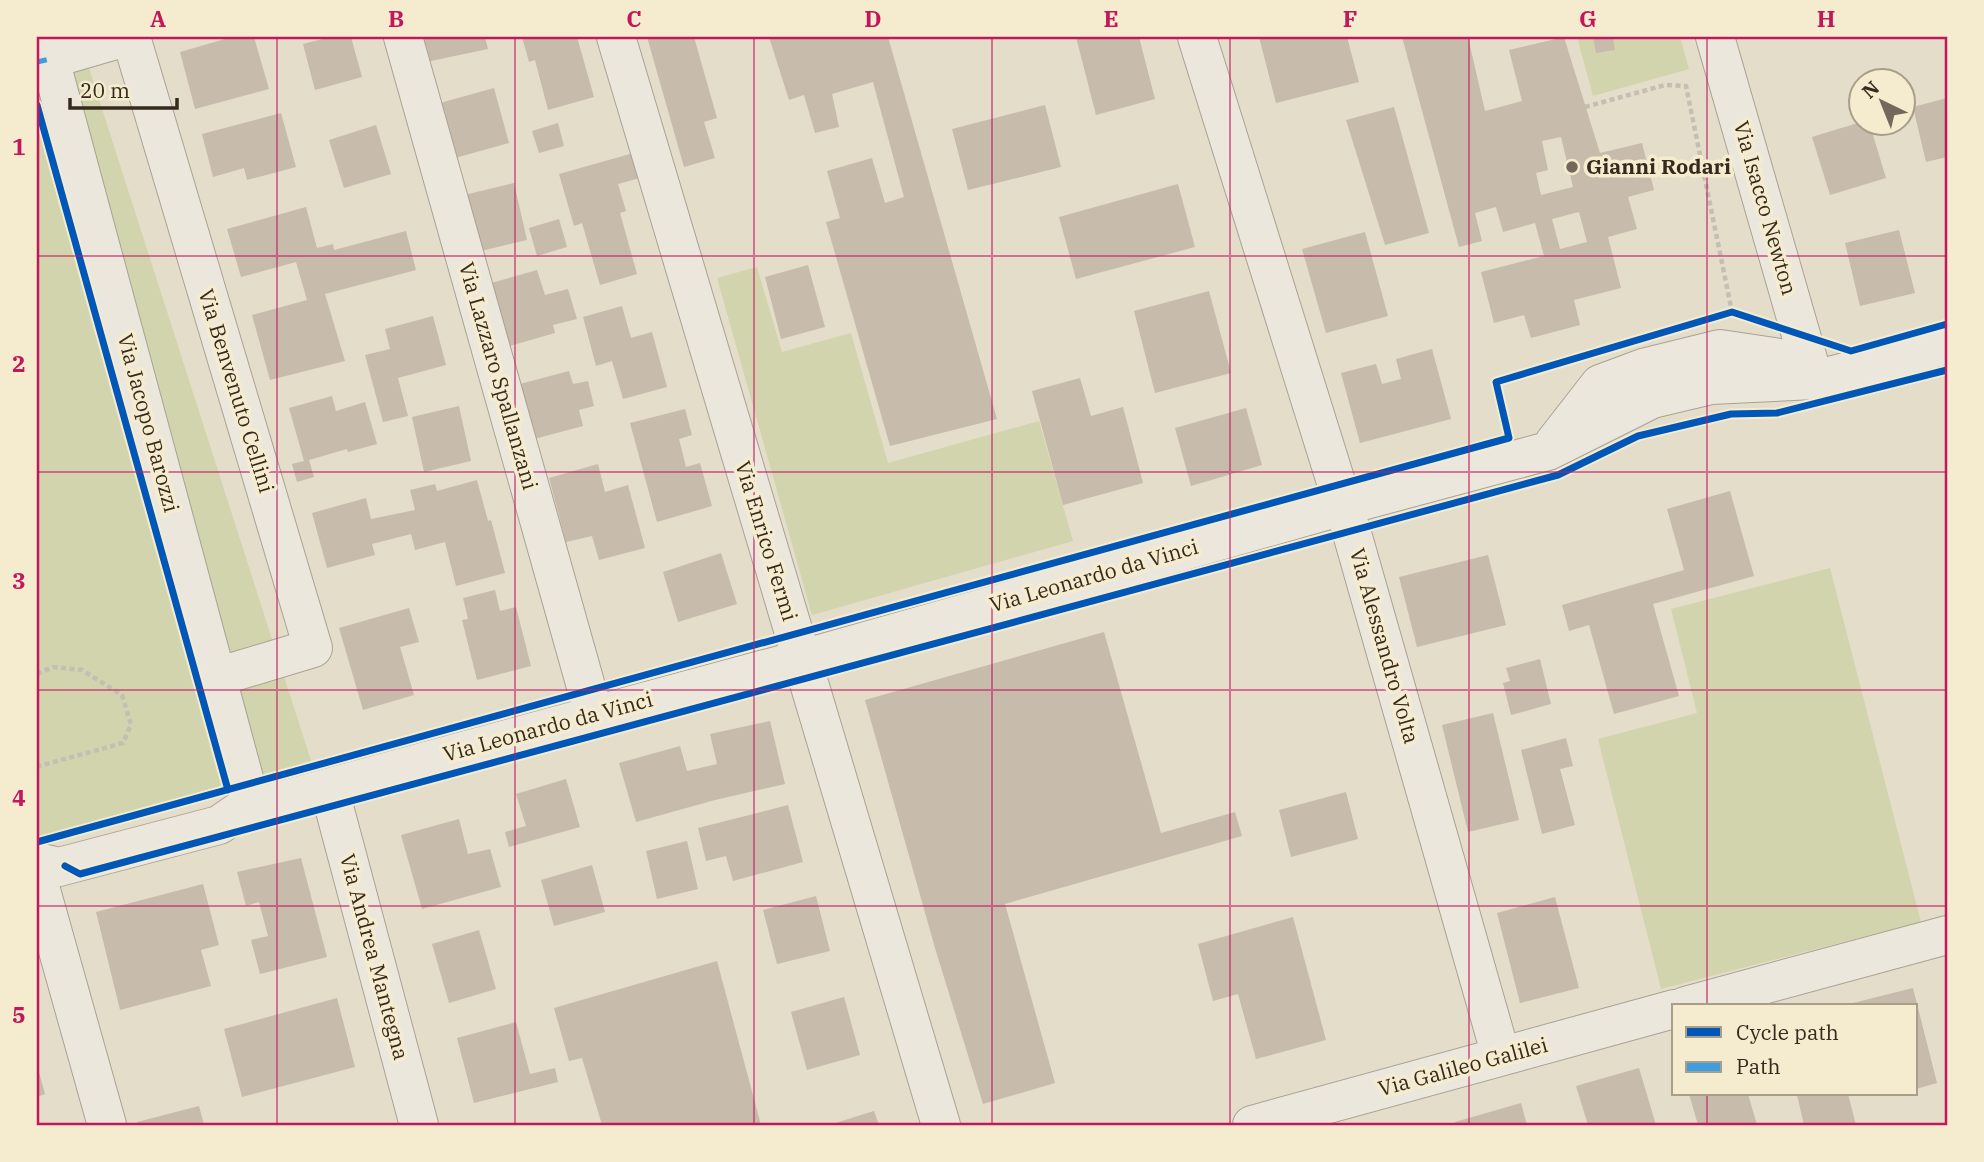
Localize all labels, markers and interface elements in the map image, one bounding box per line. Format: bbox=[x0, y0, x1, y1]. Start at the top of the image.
text: A bbox=[150, 3, 166, 33]
text: B bbox=[388, 3, 404, 33]
text: C bbox=[626, 3, 642, 33]
text: D bbox=[864, 3, 882, 33]
text: E bbox=[1103, 3, 1119, 33]
text: F bbox=[1343, 3, 1357, 33]
text: G bbox=[1579, 3, 1597, 33]
text: H bbox=[1817, 3, 1835, 33]
scale bar bbox=[70, 66, 177, 110]
north arrow bbox=[1848, 66, 1918, 136]
text: 20 m bbox=[80, 76, 130, 104]
text: N bbox=[1857, 76, 1884, 103]
street label: Via Isacco Newton bbox=[1728, 117, 1804, 298]
text: 1 bbox=[12, 131, 26, 161]
place label: Gianni Rodari bbox=[1586, 152, 1731, 180]
marker: Gianni Rodari bbox=[1564, 159, 1580, 175]
street label: Via Lazzaro Spallanzani bbox=[453, 259, 545, 493]
street label: Via Benvenuto Cellini bbox=[193, 285, 281, 496]
street label: Via Jacopo Barozzi bbox=[112, 330, 186, 515]
text: 2 bbox=[12, 348, 26, 378]
street label: Via Enrico Fermi bbox=[729, 457, 805, 624]
street label: Via Leonardo da Vinci bbox=[986, 532, 1201, 618]
street label: Via Alessandro Volta bbox=[1344, 545, 1426, 747]
text: 3 bbox=[12, 565, 26, 595]
street label: Via Leonardo da Vinci bbox=[440, 685, 656, 767]
text: 4 bbox=[12, 782, 26, 812]
street label: Via Andrea Mantegna bbox=[334, 851, 416, 1063]
text: 5 bbox=[12, 999, 26, 1029]
legend bbox=[1672, 1004, 1918, 1096]
text: Cycle path bbox=[1736, 1018, 1839, 1046]
street label: Via Galileo Galilei bbox=[1375, 1030, 1551, 1102]
text: Path bbox=[1736, 1052, 1781, 1080]

